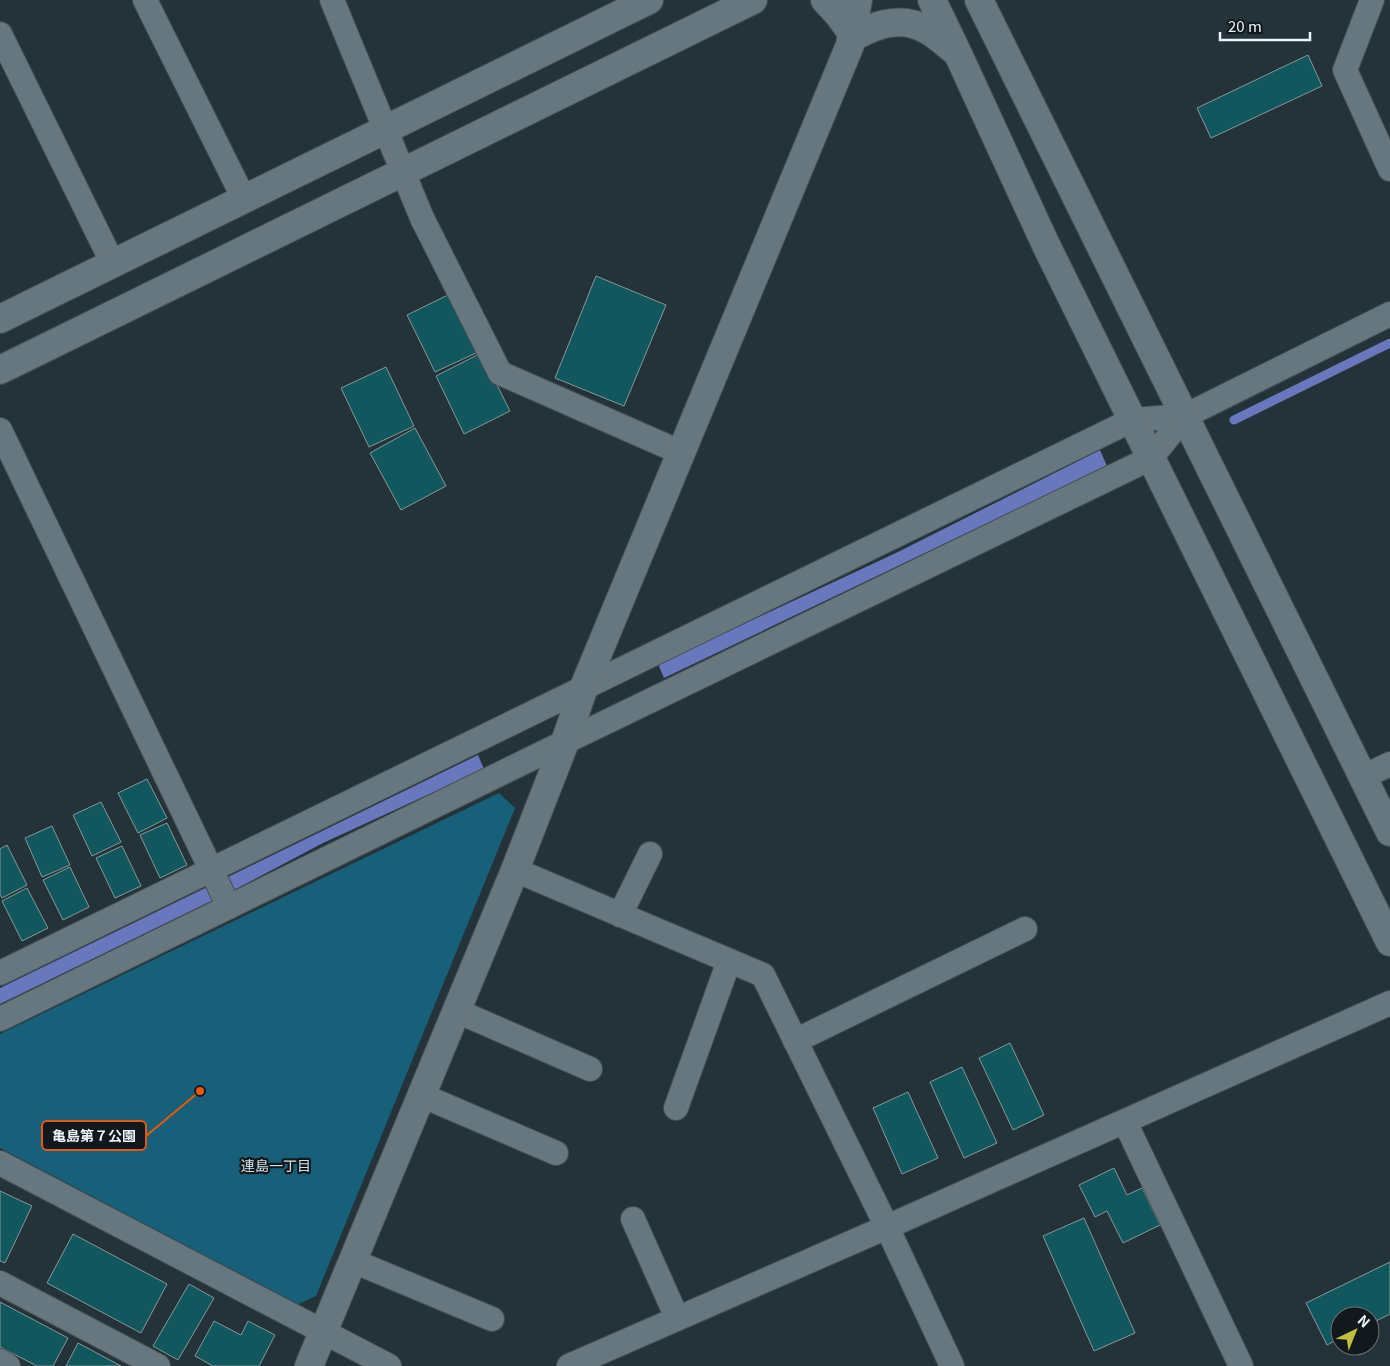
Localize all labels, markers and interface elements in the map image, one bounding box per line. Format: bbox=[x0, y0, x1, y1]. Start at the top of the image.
scale bar bbox=[1220, 10, 1310, 42]
text: 20 m bbox=[1228, 15, 1262, 36]
callout: 亀島第７公園 bbox=[42, 1121, 146, 1150]
text: 亀島第７公園 bbox=[52, 1125, 136, 1145]
district label: 連島一丁目 bbox=[241, 1155, 311, 1175]
north arrow bbox=[1330, 1306, 1380, 1356]
text: N bbox=[1354, 1310, 1375, 1332]

